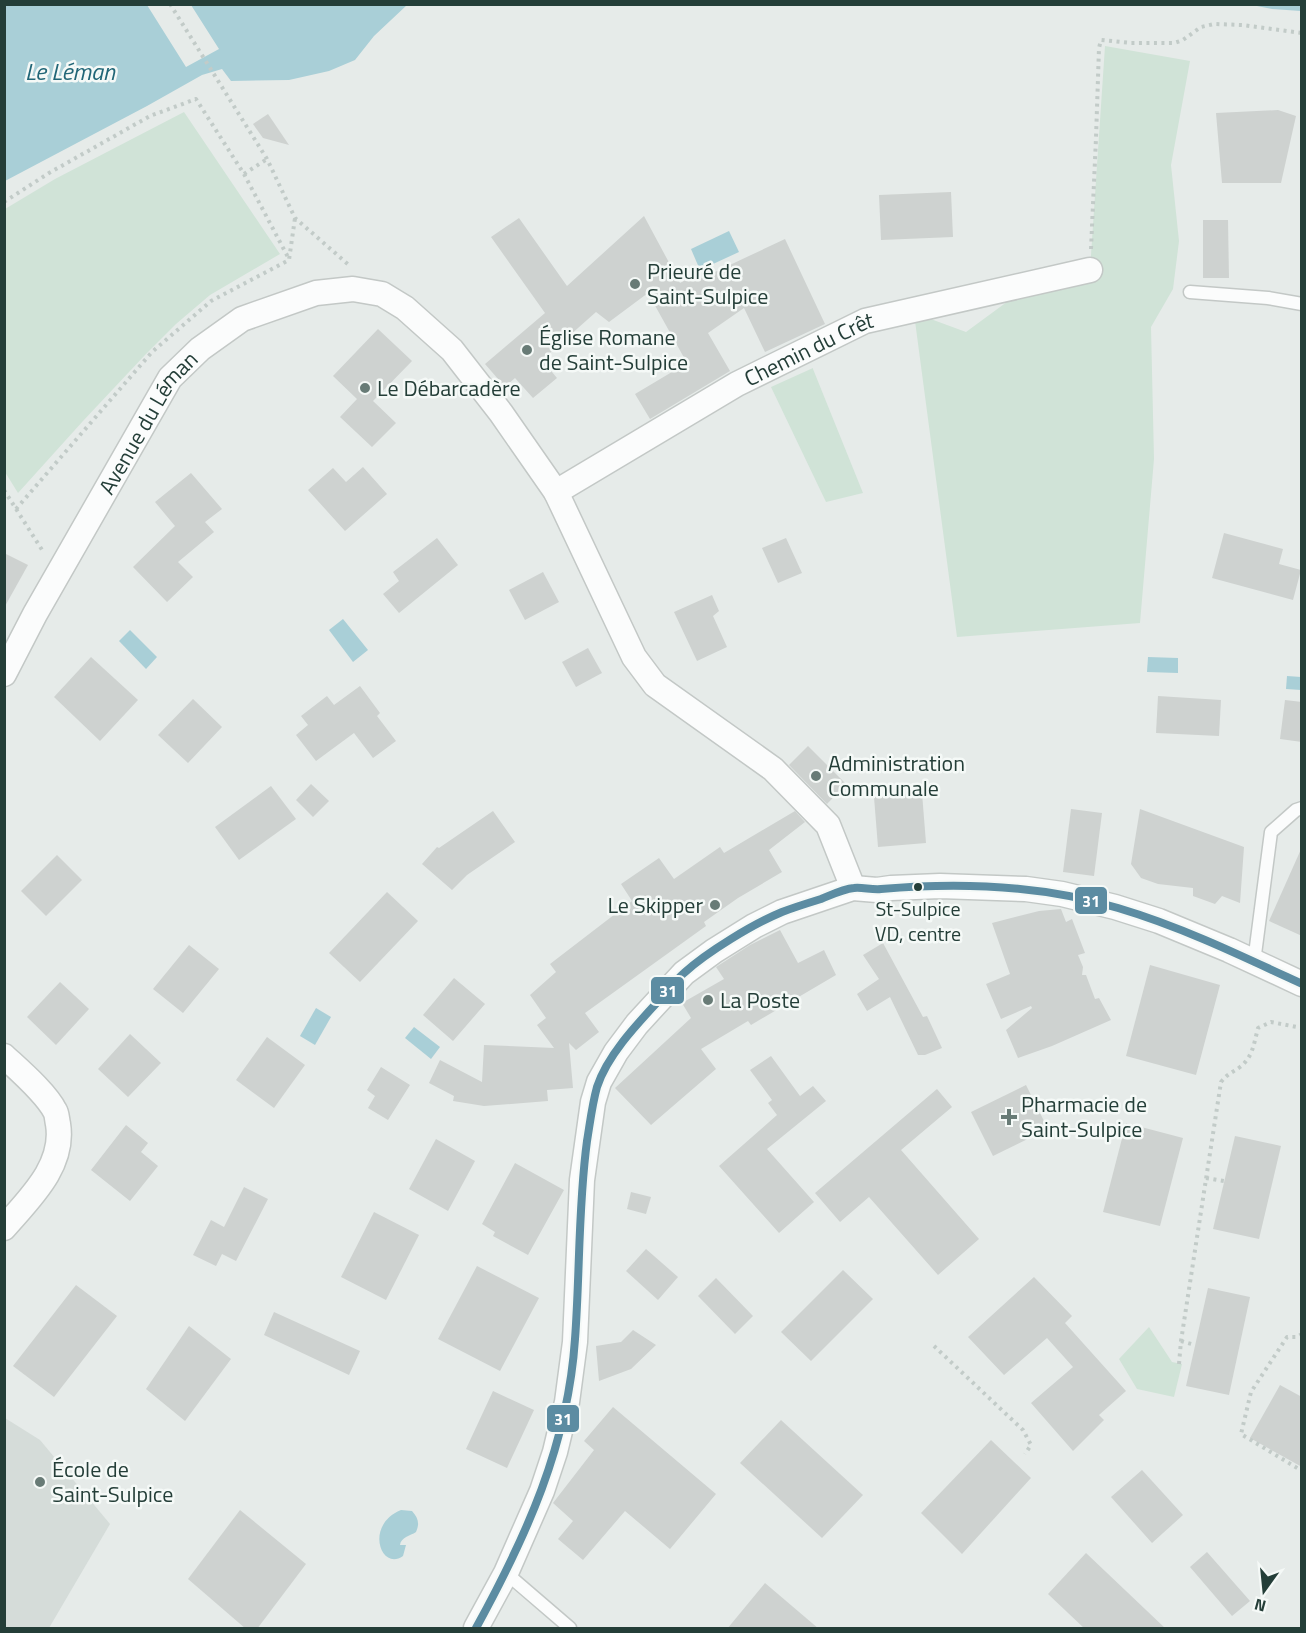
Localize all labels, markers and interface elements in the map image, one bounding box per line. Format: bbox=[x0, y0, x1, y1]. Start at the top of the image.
water label: Le Léman bbox=[25, 53, 116, 89]
place label: Prieuré de Saint-Sulpice bbox=[647, 254, 768, 313]
marker: Prieuré de Saint-Sulpice bbox=[628, 277, 642, 291]
street label: Chemin du Crêt bbox=[738, 303, 877, 395]
place label: Église Romane de Saint-Sulpice bbox=[539, 320, 688, 379]
street label: Avenue du Léman bbox=[90, 343, 205, 501]
marker: Église Romane de Saint-Sulpice bbox=[520, 343, 534, 357]
place label: Le Débarcadère bbox=[377, 371, 521, 405]
marker: Le Débarcadère bbox=[358, 381, 372, 395]
place label: Administration Communale bbox=[828, 746, 965, 805]
marker: Administration Communale bbox=[809, 769, 823, 783]
marker: St-Sulpice VD, centre bbox=[912, 881, 924, 893]
line badge: 31 bbox=[1074, 886, 1108, 915]
place label: Le Skipper bbox=[607, 888, 703, 922]
text: 31 bbox=[1082, 889, 1100, 913]
place label: St-Sulpice VD, centre bbox=[875, 893, 961, 949]
marker: Le Skipper bbox=[708, 898, 722, 912]
line badge: 31 bbox=[650, 976, 685, 1005]
text: 31 bbox=[659, 979, 677, 1003]
place label: La Poste bbox=[720, 983, 800, 1017]
marker: La Poste bbox=[701, 993, 715, 1007]
place label: Pharmacie de Saint-Sulpice bbox=[1021, 1087, 1147, 1146]
marker: Pharmacie de Saint-Sulpice bbox=[1002, 1110, 1016, 1124]
line badge: 31 bbox=[546, 1404, 580, 1433]
text: 31 bbox=[554, 1407, 572, 1431]
place label: École de Saint-Sulpice bbox=[52, 1452, 173, 1511]
marker: École de Saint-Sulpice bbox=[33, 1475, 47, 1489]
north arrow bbox=[1234, 1561, 1294, 1621]
text: N bbox=[1252, 1592, 1269, 1619]

